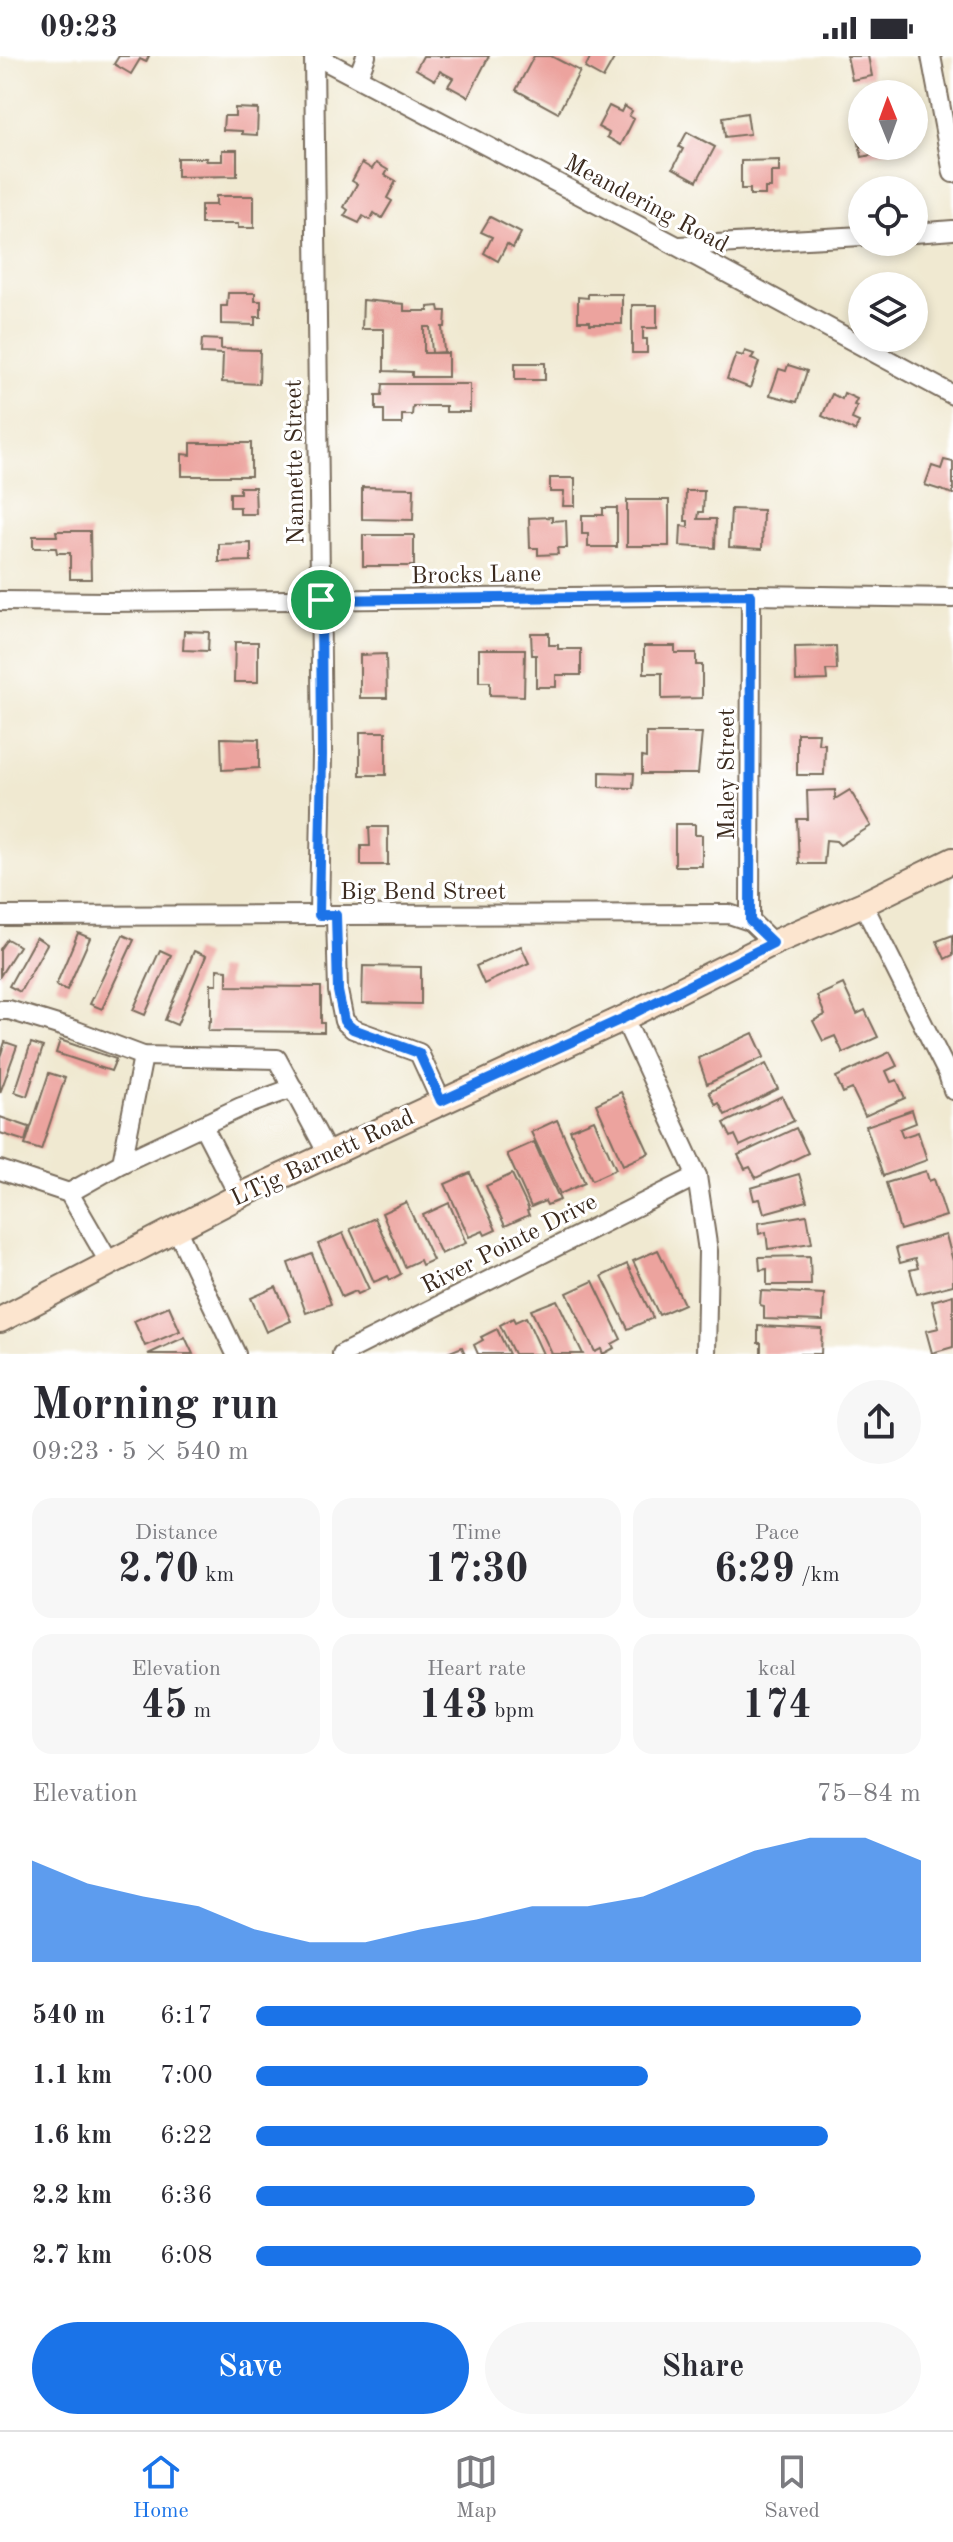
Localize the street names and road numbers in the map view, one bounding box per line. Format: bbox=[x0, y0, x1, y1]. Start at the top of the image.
street label: Meandering Road bbox=[560, 151, 732, 258]
street label: Nannette Street bbox=[283, 379, 309, 545]
street label: Brocks Lane bbox=[411, 563, 541, 589]
street label: Maley Street bbox=[716, 708, 740, 840]
street label: Big Bend Street bbox=[340, 881, 506, 905]
street label: LTjg Barnett Road bbox=[228, 1106, 418, 1212]
street label: River Pointe Drive bbox=[418, 1190, 601, 1299]

